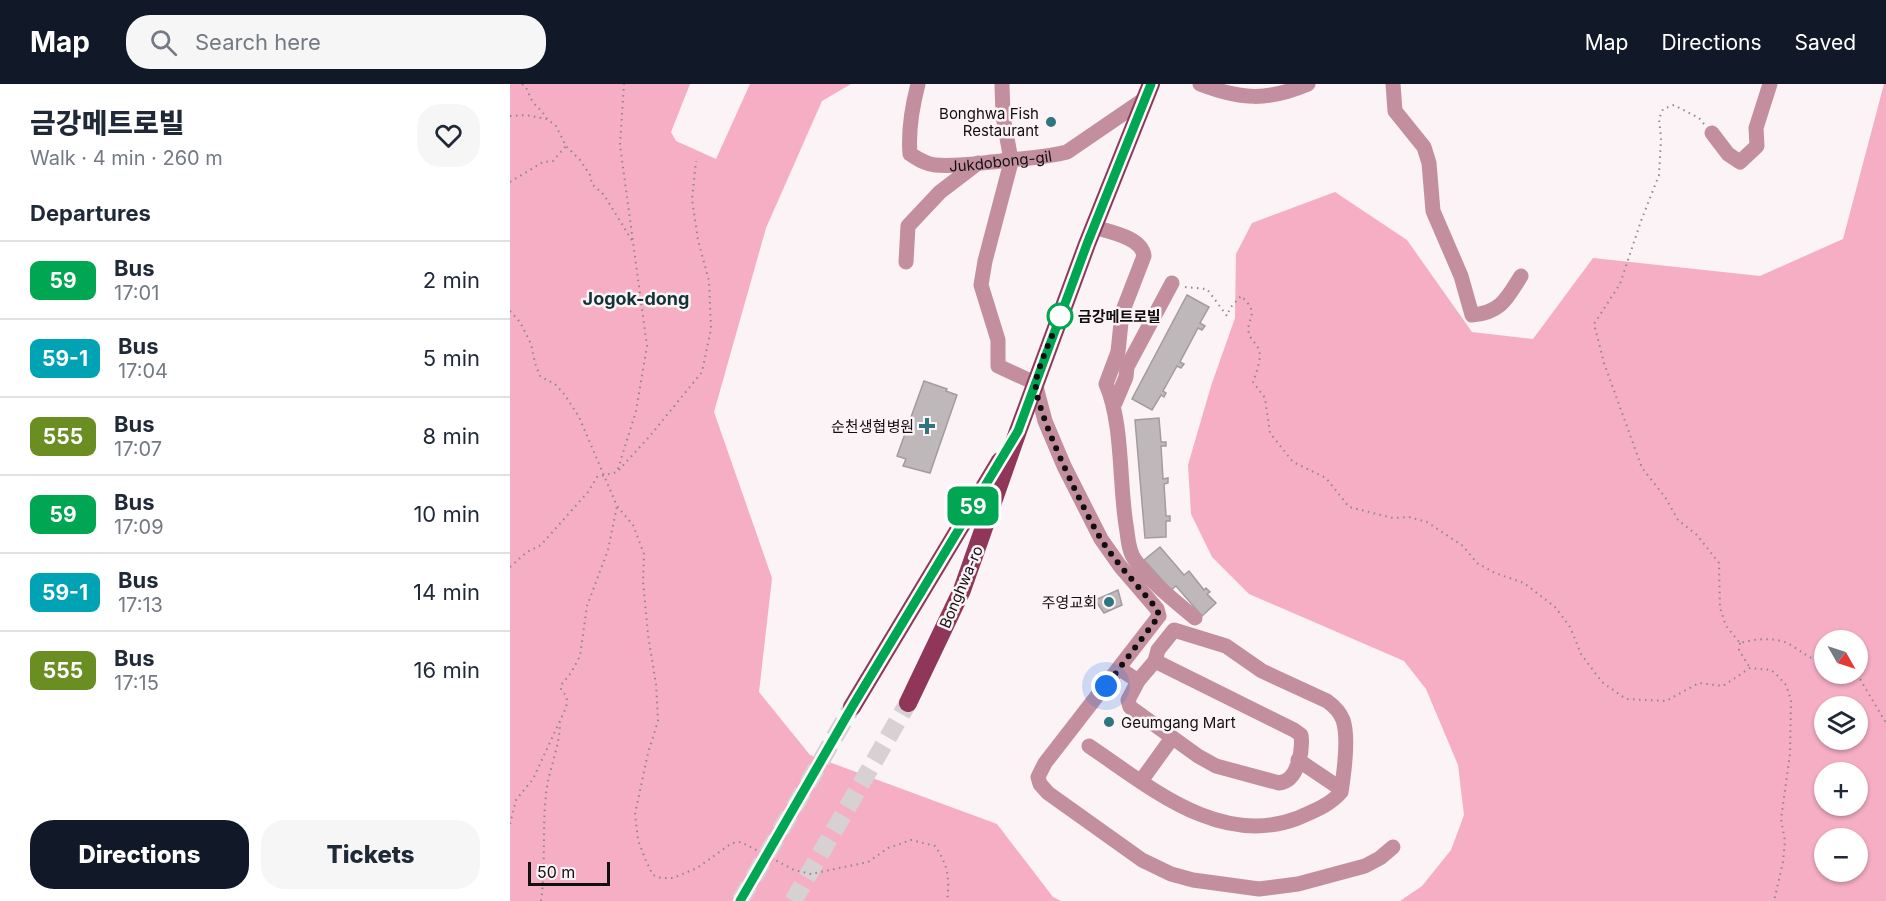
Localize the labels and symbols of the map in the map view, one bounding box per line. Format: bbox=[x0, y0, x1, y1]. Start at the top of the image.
place label: Bonghwa Fish Restaurant bbox=[939, 104, 1039, 140]
marker: Bonghwa Fish Restaurant bbox=[1044, 115, 1058, 129]
street label: Jukdobong-gil bbox=[949, 146, 1053, 175]
district label: Jogok-dong bbox=[583, 288, 689, 309]
marker: 금강메트로빌 bbox=[1047, 303, 1073, 329]
place label: 금강메트로빌 bbox=[1078, 307, 1161, 326]
place label: 순천생협병원 bbox=[831, 417, 914, 436]
marker: 순천생협병원 bbox=[918, 417, 936, 435]
line badge: 59 bbox=[946, 486, 1000, 526]
street label: Bonghwa-ro bbox=[935, 543, 987, 631]
place label: 주영교회 bbox=[1042, 593, 1097, 612]
marker: 주영교회 bbox=[1102, 595, 1116, 609]
north arrow bbox=[1814, 630, 1868, 684]
your location bbox=[1091, 671, 1121, 701]
place label: Geumgang Mart bbox=[1121, 713, 1236, 732]
marker: Geumgang Mart bbox=[1102, 715, 1116, 729]
scale bar bbox=[528, 859, 610, 886]

